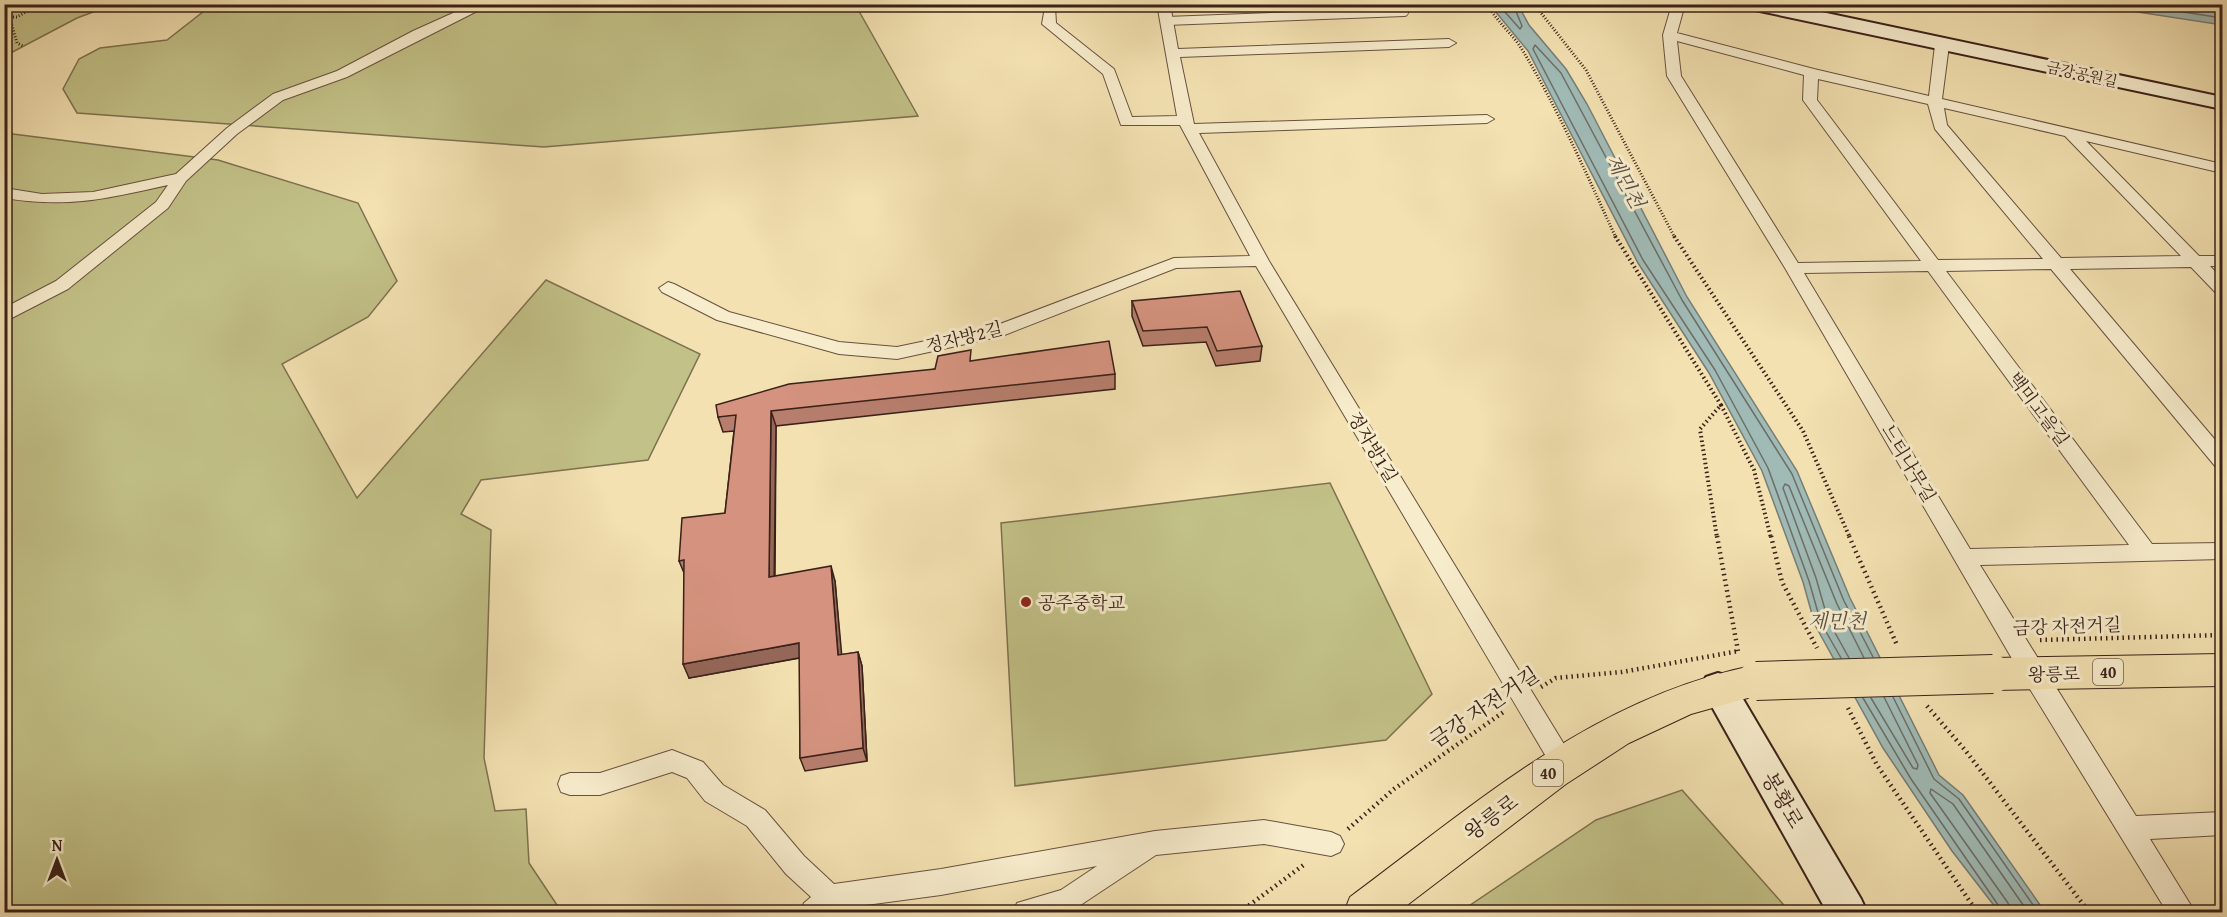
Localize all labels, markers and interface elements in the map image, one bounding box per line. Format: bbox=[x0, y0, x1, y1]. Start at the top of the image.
street label: 금강공원길 bbox=[2044, 56, 2120, 92]
water label: 제민천 bbox=[1599, 149, 1654, 215]
street label: 정자방2길 bbox=[923, 314, 1005, 360]
street label: 백미고을길 bbox=[2002, 366, 2076, 452]
street label: 정자방1길 bbox=[1341, 407, 1405, 487]
street label: 느티나무길 bbox=[1875, 419, 1943, 507]
place label: 공주중학교 bbox=[1038, 589, 1126, 616]
marker: 공주중학교 bbox=[1019, 595, 1033, 609]
water label: 제민천 bbox=[1808, 606, 1868, 635]
street label: 금강 자전거길 bbox=[2012, 611, 2122, 641]
street label: 금강 자전거길 bbox=[1423, 659, 1545, 755]
road number: 40 bbox=[2093, 659, 2123, 685]
street label: 왕릉로 bbox=[2028, 660, 2080, 688]
road number: 40 bbox=[1533, 760, 1563, 786]
street label: 봉황로 bbox=[1754, 766, 1812, 834]
street label: 왕릉로 bbox=[1457, 786, 1525, 848]
north arrow bbox=[27, 830, 87, 890]
text: N bbox=[52, 833, 63, 857]

